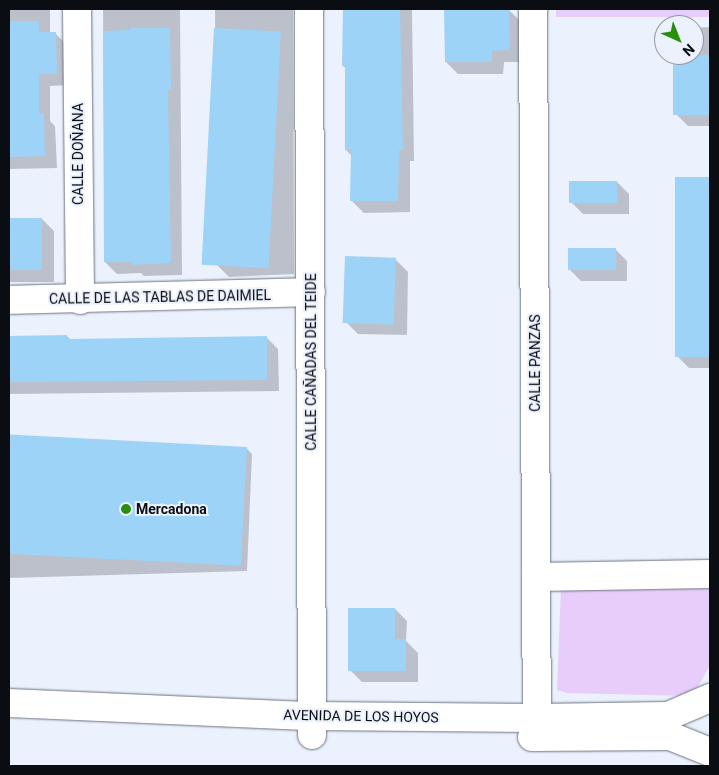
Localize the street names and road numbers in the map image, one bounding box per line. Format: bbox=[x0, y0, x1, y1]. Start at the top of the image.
street label: CALLE DOÑANA bbox=[70, 103, 86, 205]
street label: CALLE CAÑADAS DEL TEIDE bbox=[303, 273, 319, 451]
street label: CALLE DE LAS TABLAS DE DAIMIEL bbox=[49, 287, 271, 307]
street label: CALLE PANZAS bbox=[527, 314, 543, 412]
street label: AVENIDA DE LOS HOYOS bbox=[283, 706, 439, 726]

